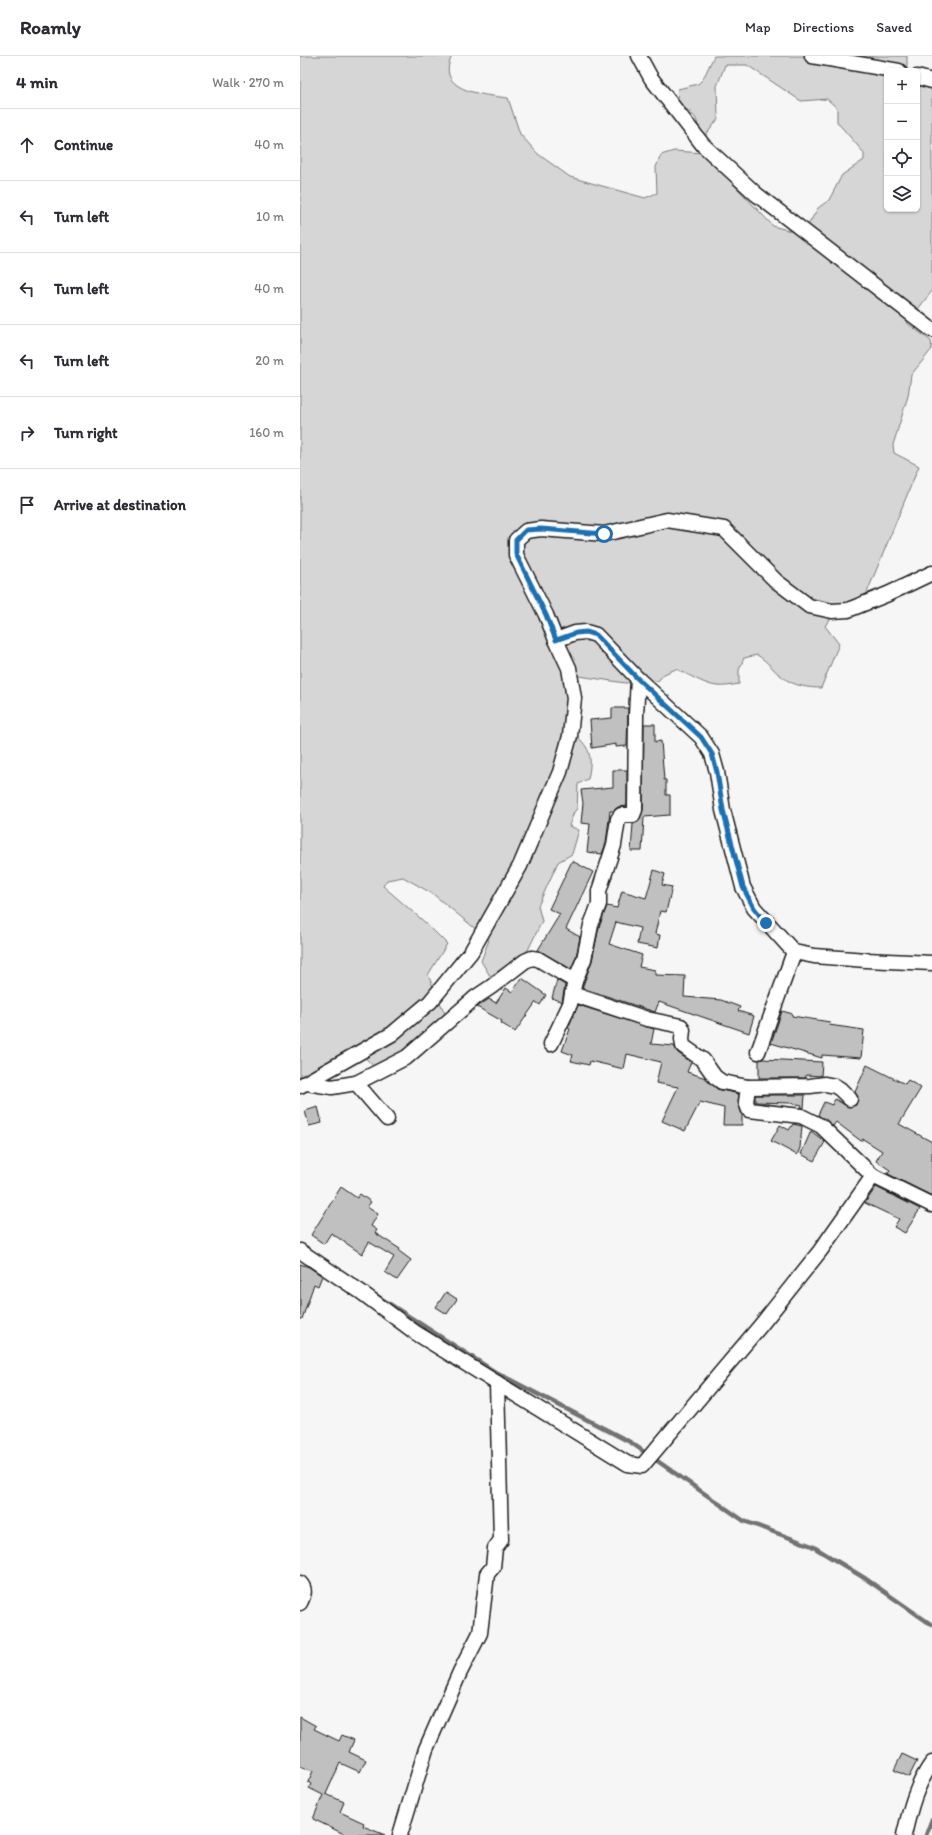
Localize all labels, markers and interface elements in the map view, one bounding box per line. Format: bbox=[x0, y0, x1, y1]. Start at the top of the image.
text: Roamly bbox=[20, 16, 81, 39]
text: Map bbox=[745, 19, 771, 36]
text: Directions bbox=[793, 19, 854, 36]
text: Saved bbox=[876, 19, 912, 36]
map controls bbox=[884, 68, 920, 212]
button: + bbox=[884, 68, 920, 104]
text: 4 min bbox=[16, 72, 58, 92]
text: Walk · 270 m bbox=[212, 75, 284, 90]
button: − bbox=[884, 104, 920, 140]
icon: ahead bbox=[16, 134, 38, 156]
text: Continue bbox=[54, 136, 113, 154]
text: 40 m bbox=[254, 137, 284, 152]
button: locate bbox=[884, 140, 920, 176]
button: layers bbox=[884, 176, 920, 212]
icon: left bbox=[16, 206, 38, 228]
text: Turn left bbox=[54, 208, 109, 226]
text: 10 m bbox=[256, 209, 284, 224]
icon: left bbox=[16, 278, 38, 300]
text: Turn left bbox=[54, 280, 109, 298]
text: 40 m bbox=[254, 281, 284, 296]
icon: left bbox=[16, 350, 38, 372]
text: Turn left bbox=[54, 352, 109, 370]
text: 20 m bbox=[255, 353, 284, 368]
icon: right bbox=[16, 422, 38, 444]
text: Turn right bbox=[54, 424, 118, 442]
text: 160 m bbox=[249, 425, 284, 440]
icon: arrive bbox=[16, 494, 38, 516]
text: Arrive at destination bbox=[54, 496, 186, 514]
route start bbox=[595, 525, 613, 543]
route end bbox=[757, 914, 775, 932]

